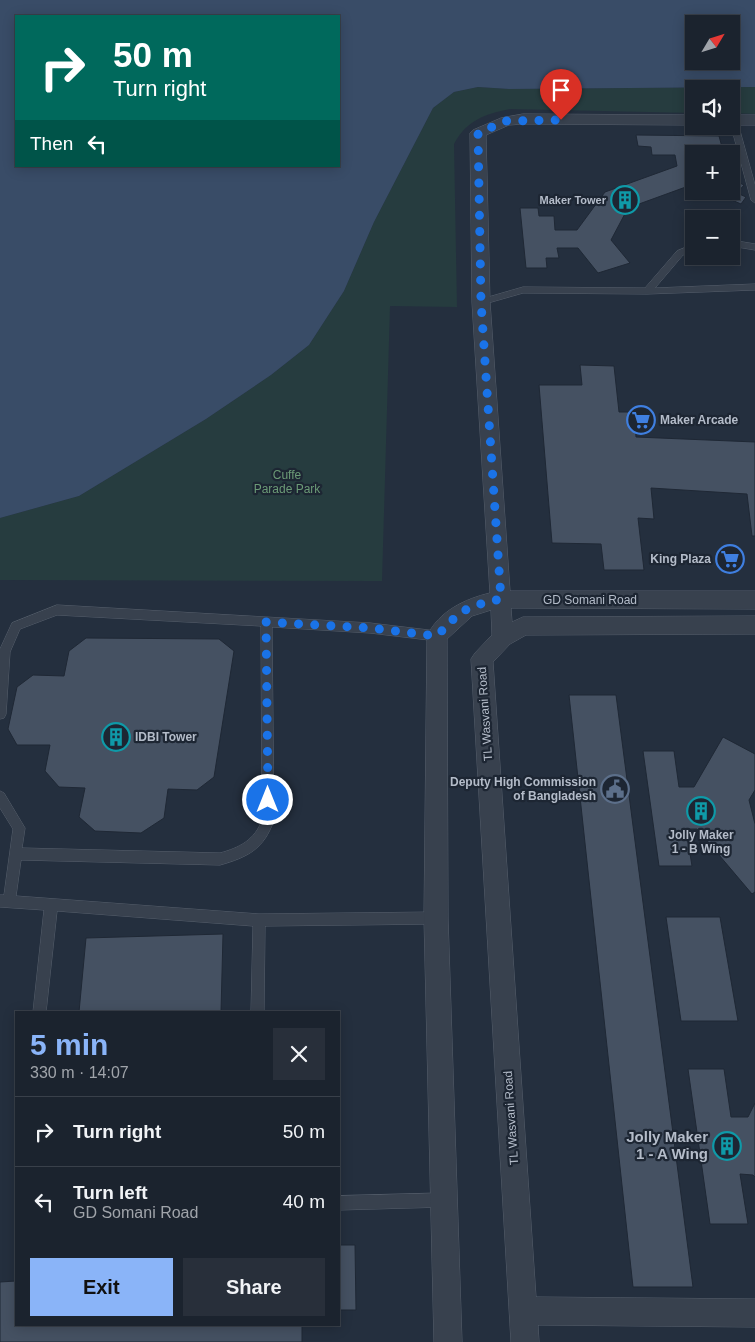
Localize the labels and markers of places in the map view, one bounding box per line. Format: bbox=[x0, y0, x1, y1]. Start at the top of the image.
pin bbox=[540, 69, 582, 120]
building icon: Maker Tower bbox=[610, 185, 640, 215]
place label: Maker Tower bbox=[540, 194, 607, 206]
supermarket icon: Maker Arcade bbox=[626, 405, 656, 435]
place label: Maker Arcade bbox=[660, 413, 739, 427]
supermarket icon: King Plaza bbox=[715, 544, 745, 574]
place label: King Plaza bbox=[650, 552, 711, 566]
building icon: IDBI Tower bbox=[101, 722, 131, 752]
place label: IDBI Tower bbox=[135, 730, 197, 744]
public building icon: Deputy High Commission of Bangladesh bbox=[600, 774, 630, 804]
place label: Deputy High Commission of Bangladesh bbox=[450, 775, 596, 803]
building icon: Jolly Maker 1 - B Wing bbox=[686, 796, 716, 826]
place label: Jolly Maker 1 - B Wing bbox=[668, 828, 734, 856]
place label: Jolly Maker 1 - A Wing bbox=[626, 1128, 708, 1162]
building icon: Jolly Maker 1 - A Wing bbox=[712, 1131, 742, 1161]

